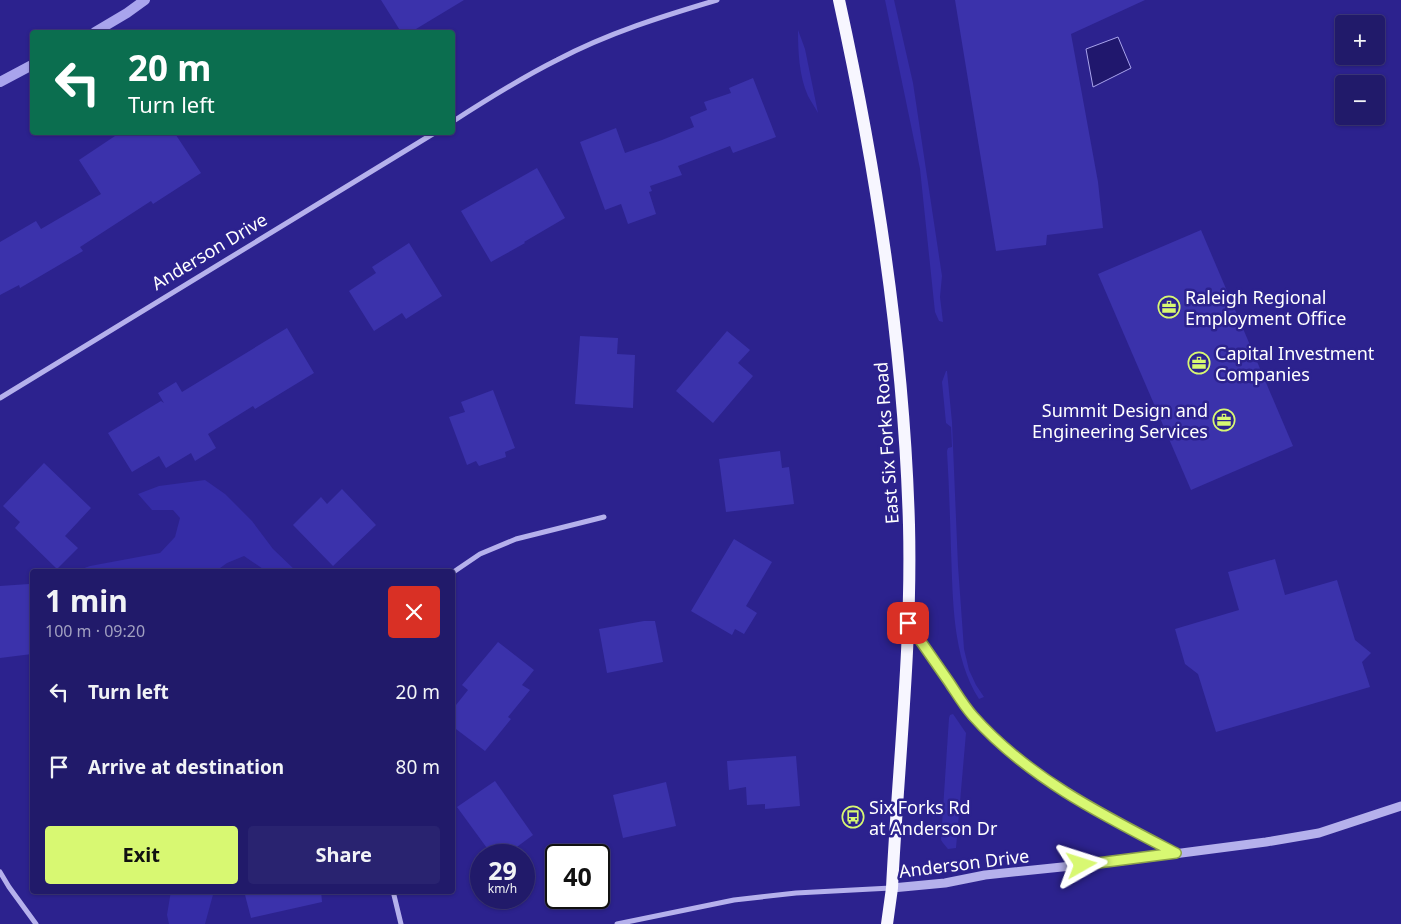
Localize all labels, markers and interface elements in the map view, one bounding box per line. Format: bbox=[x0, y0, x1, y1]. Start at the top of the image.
map controls bbox=[1335, 15, 1385, 125]
button: + bbox=[1335, 15, 1385, 65]
text: 20 m bbox=[128, 44, 211, 91]
icon: left bbox=[45, 50, 110, 115]
button: − bbox=[1335, 75, 1385, 125]
text: Turn left bbox=[128, 89, 215, 119]
street label: Anderson Drive bbox=[147, 207, 271, 295]
place label: Raleigh Regional Employment Office bbox=[1185, 285, 1346, 330]
office icon: Raleigh Regional Employment Office bbox=[1157, 295, 1181, 319]
place label: Capital Investment Companies bbox=[1215, 341, 1375, 386]
office icon: Capital Investment Companies bbox=[1187, 351, 1211, 375]
street label: East Six Forks Road bbox=[868, 361, 904, 525]
place label: Summit Design and Engineering Services bbox=[1032, 398, 1208, 443]
office icon: Summit Design and Engineering Services bbox=[1212, 408, 1236, 432]
text: 1 min bbox=[45, 580, 128, 621]
button: close bbox=[388, 586, 440, 638]
pin bbox=[887, 602, 929, 644]
icon: arrive bbox=[894, 609, 922, 637]
text: 100 m · 09:20 bbox=[45, 620, 145, 642]
icon: left bbox=[45, 678, 73, 706]
text: Turn left bbox=[88, 679, 169, 705]
text: 20 m bbox=[396, 679, 440, 705]
icon: arrive bbox=[45, 753, 73, 781]
text: Arrive at destination bbox=[88, 754, 284, 780]
text: 80 m bbox=[396, 754, 440, 780]
place label: Six Forks Rd at Anderson Dr bbox=[869, 795, 998, 840]
bus stop icon: Six Forks Rd at Anderson Dr bbox=[841, 805, 865, 829]
button: Exit bbox=[45, 826, 238, 884]
button: Share bbox=[248, 826, 440, 884]
position arrow bbox=[1055, 838, 1107, 890]
street label: Anderson Drive bbox=[897, 843, 1031, 883]
speed limit sign: 40 bbox=[545, 844, 610, 909]
text: 29 bbox=[488, 853, 517, 887]
text: km/h bbox=[488, 880, 517, 897]

